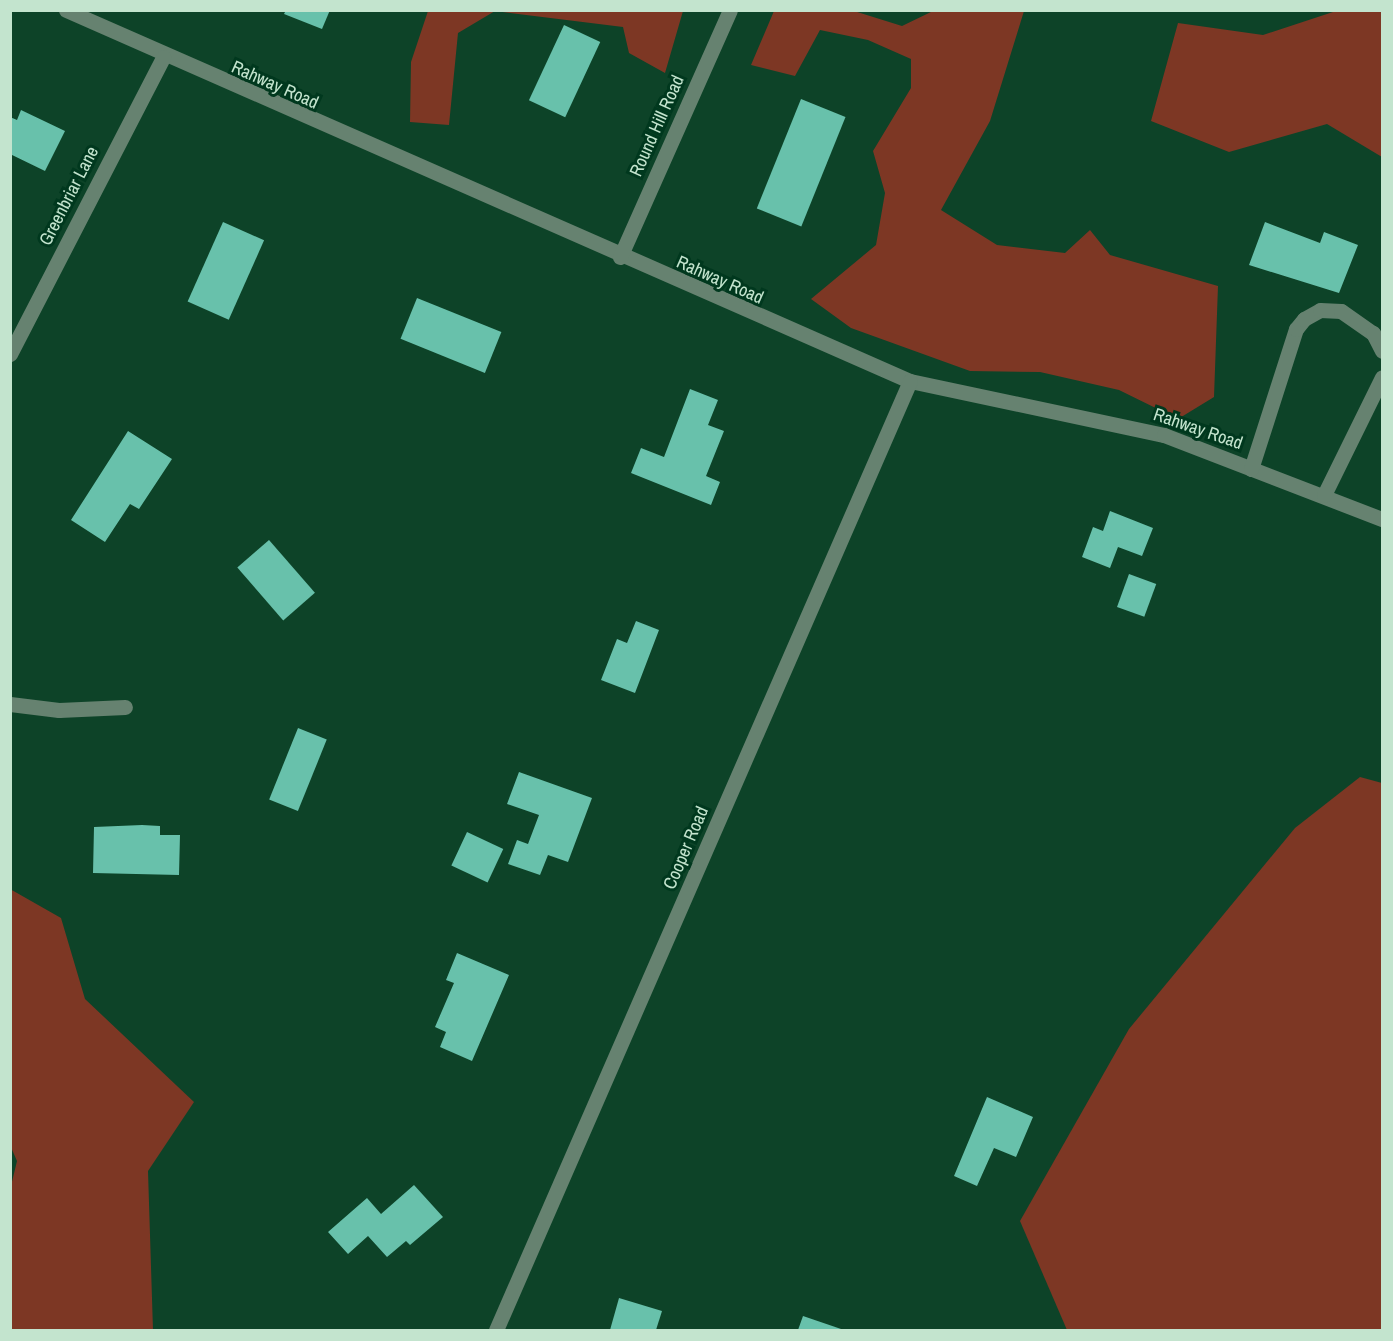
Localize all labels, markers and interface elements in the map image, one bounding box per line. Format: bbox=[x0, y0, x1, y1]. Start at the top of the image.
street label: Rahway Road bbox=[228, 56, 322, 114]
street label: Round Hill Road bbox=[625, 72, 689, 180]
street label: Greenbriar Lane bbox=[35, 143, 103, 249]
street label: Rahway Road bbox=[673, 251, 767, 309]
street label: Rahway Road bbox=[1151, 404, 1245, 454]
street label: Cooper Road bbox=[659, 803, 713, 893]

